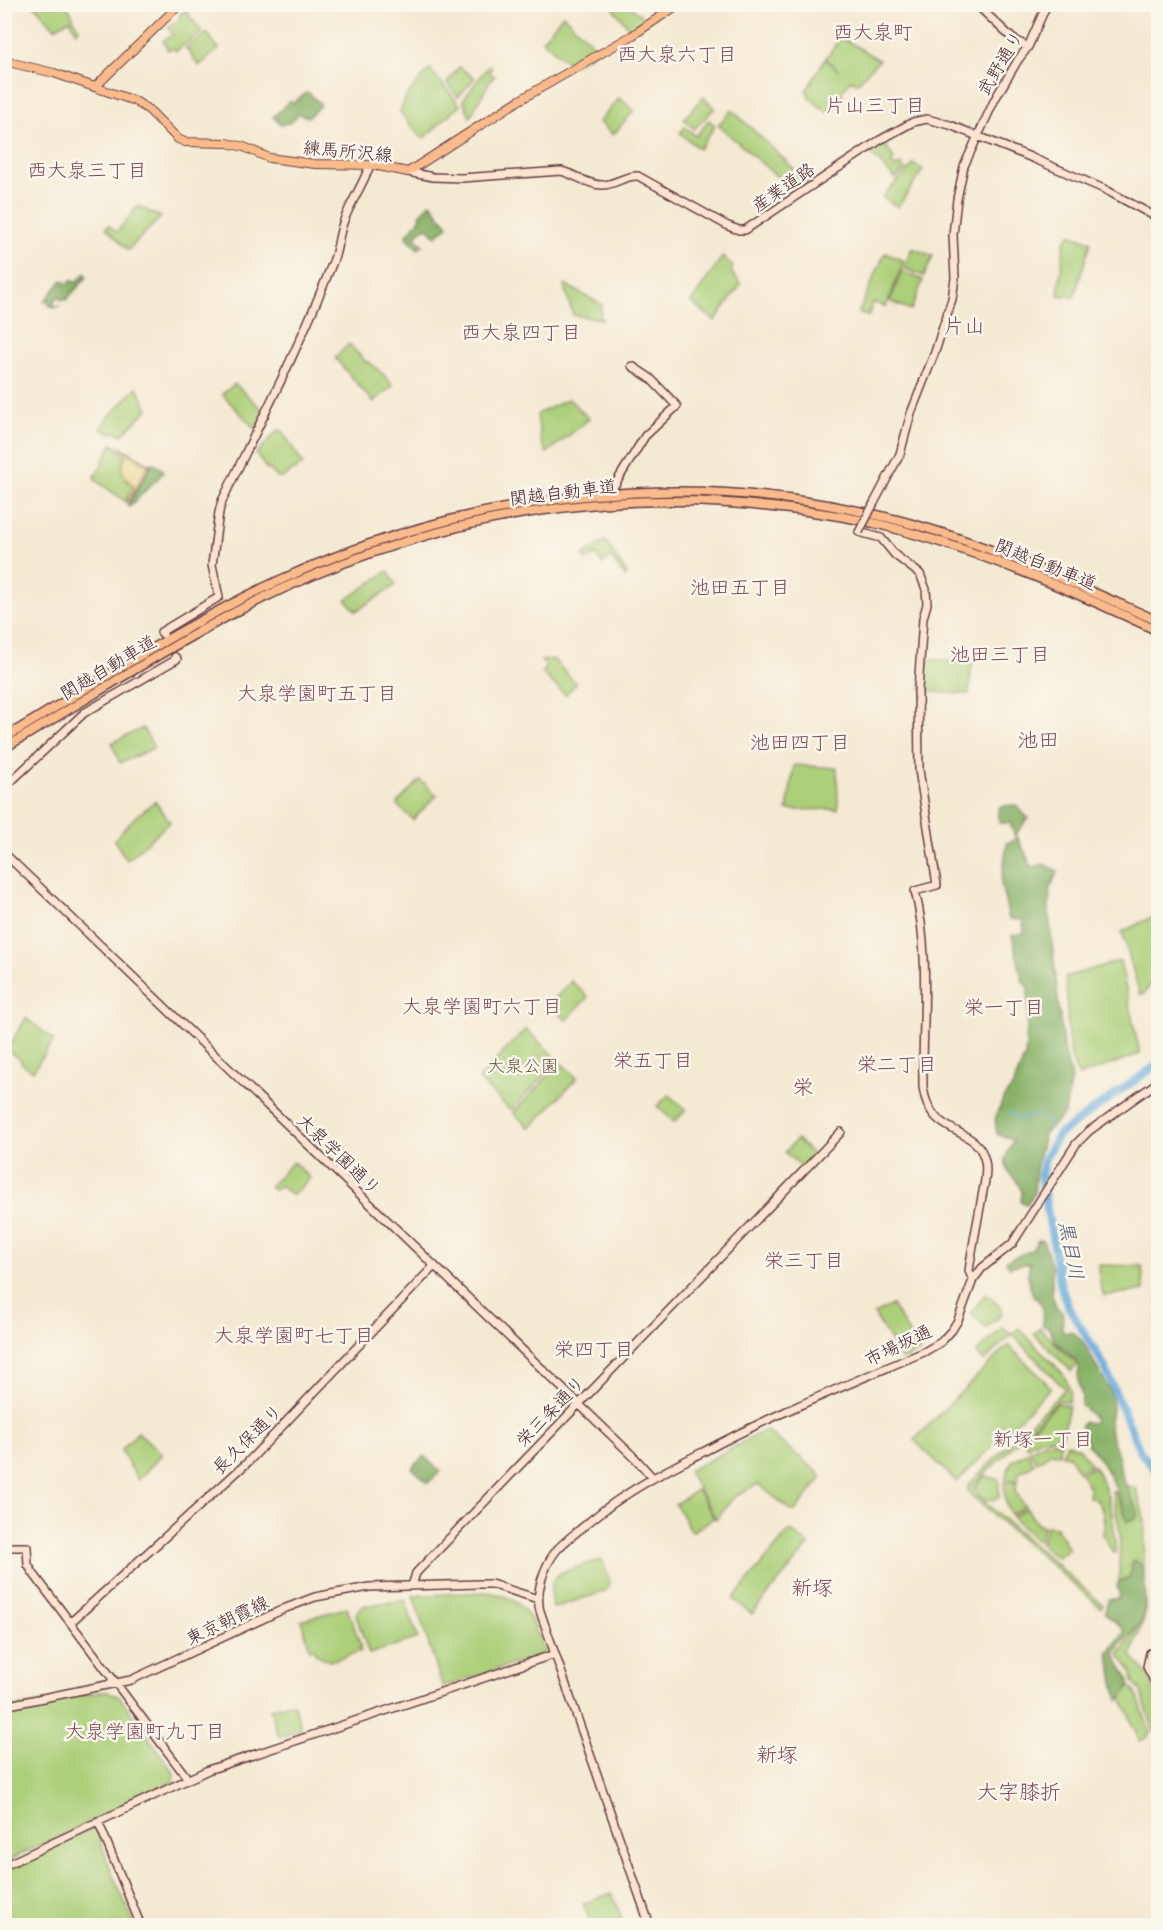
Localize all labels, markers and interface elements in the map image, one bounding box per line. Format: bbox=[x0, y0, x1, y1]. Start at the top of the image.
district label: 西大泉町 bbox=[833, 19, 913, 44]
street label: 武野通り bbox=[972, 26, 1028, 100]
district label: 西大泉六丁目 bbox=[617, 41, 737, 66]
district label: 片山三丁目 bbox=[825, 92, 925, 117]
street label: 練馬所沢線 bbox=[302, 136, 394, 166]
district label: 西大泉三丁目 bbox=[27, 157, 147, 182]
street label: 産業道路 bbox=[747, 157, 819, 217]
district label: 片山 bbox=[943, 312, 985, 339]
district label: 西大泉四丁目 bbox=[461, 319, 581, 344]
street label: 関越自動車道 bbox=[508, 474, 618, 510]
street label: 関越自動車道 bbox=[992, 533, 1100, 595]
district label: 池田五丁目 bbox=[690, 574, 790, 599]
street label: 関越自動車道 bbox=[56, 629, 160, 705]
district label: 池田三丁目 bbox=[950, 641, 1050, 666]
district label: 大泉学園町五丁目 bbox=[237, 680, 397, 705]
district label: 池田 bbox=[1017, 726, 1059, 753]
district label: 池田四丁目 bbox=[750, 729, 850, 754]
district label: 大泉学園町六丁目 bbox=[402, 993, 562, 1018]
district label: 栄一丁目 bbox=[964, 994, 1044, 1019]
district label: 栄五丁目 bbox=[613, 1047, 693, 1072]
district label: 栄二丁目 bbox=[857, 1051, 937, 1076]
park label: 大泉公園 bbox=[487, 1054, 559, 1077]
district label: 栄 bbox=[793, 1073, 814, 1100]
street label: 大泉学園通り bbox=[292, 1108, 386, 1200]
water label: 黒目川 bbox=[1054, 1218, 1090, 1282]
district label: 栄三丁目 bbox=[764, 1247, 844, 1272]
street label: 市場坂通 bbox=[861, 1319, 935, 1371]
district label: 大泉学園町七丁目 bbox=[214, 1322, 374, 1347]
district label: 栄四丁目 bbox=[554, 1336, 634, 1361]
street label: 栄三条通り bbox=[510, 1371, 590, 1451]
street label: 長久保通り bbox=[207, 1399, 287, 1479]
district label: 新塚一丁目 bbox=[993, 1426, 1093, 1451]
district label: 新塚 bbox=[791, 1574, 833, 1601]
street label: 東京朝霞線 bbox=[182, 1590, 272, 1650]
district label: 大泉学園町九丁目 bbox=[65, 1718, 225, 1743]
district label: 新塚 bbox=[756, 1741, 798, 1768]
district label: 大字膝折 bbox=[977, 1778, 1061, 1805]

